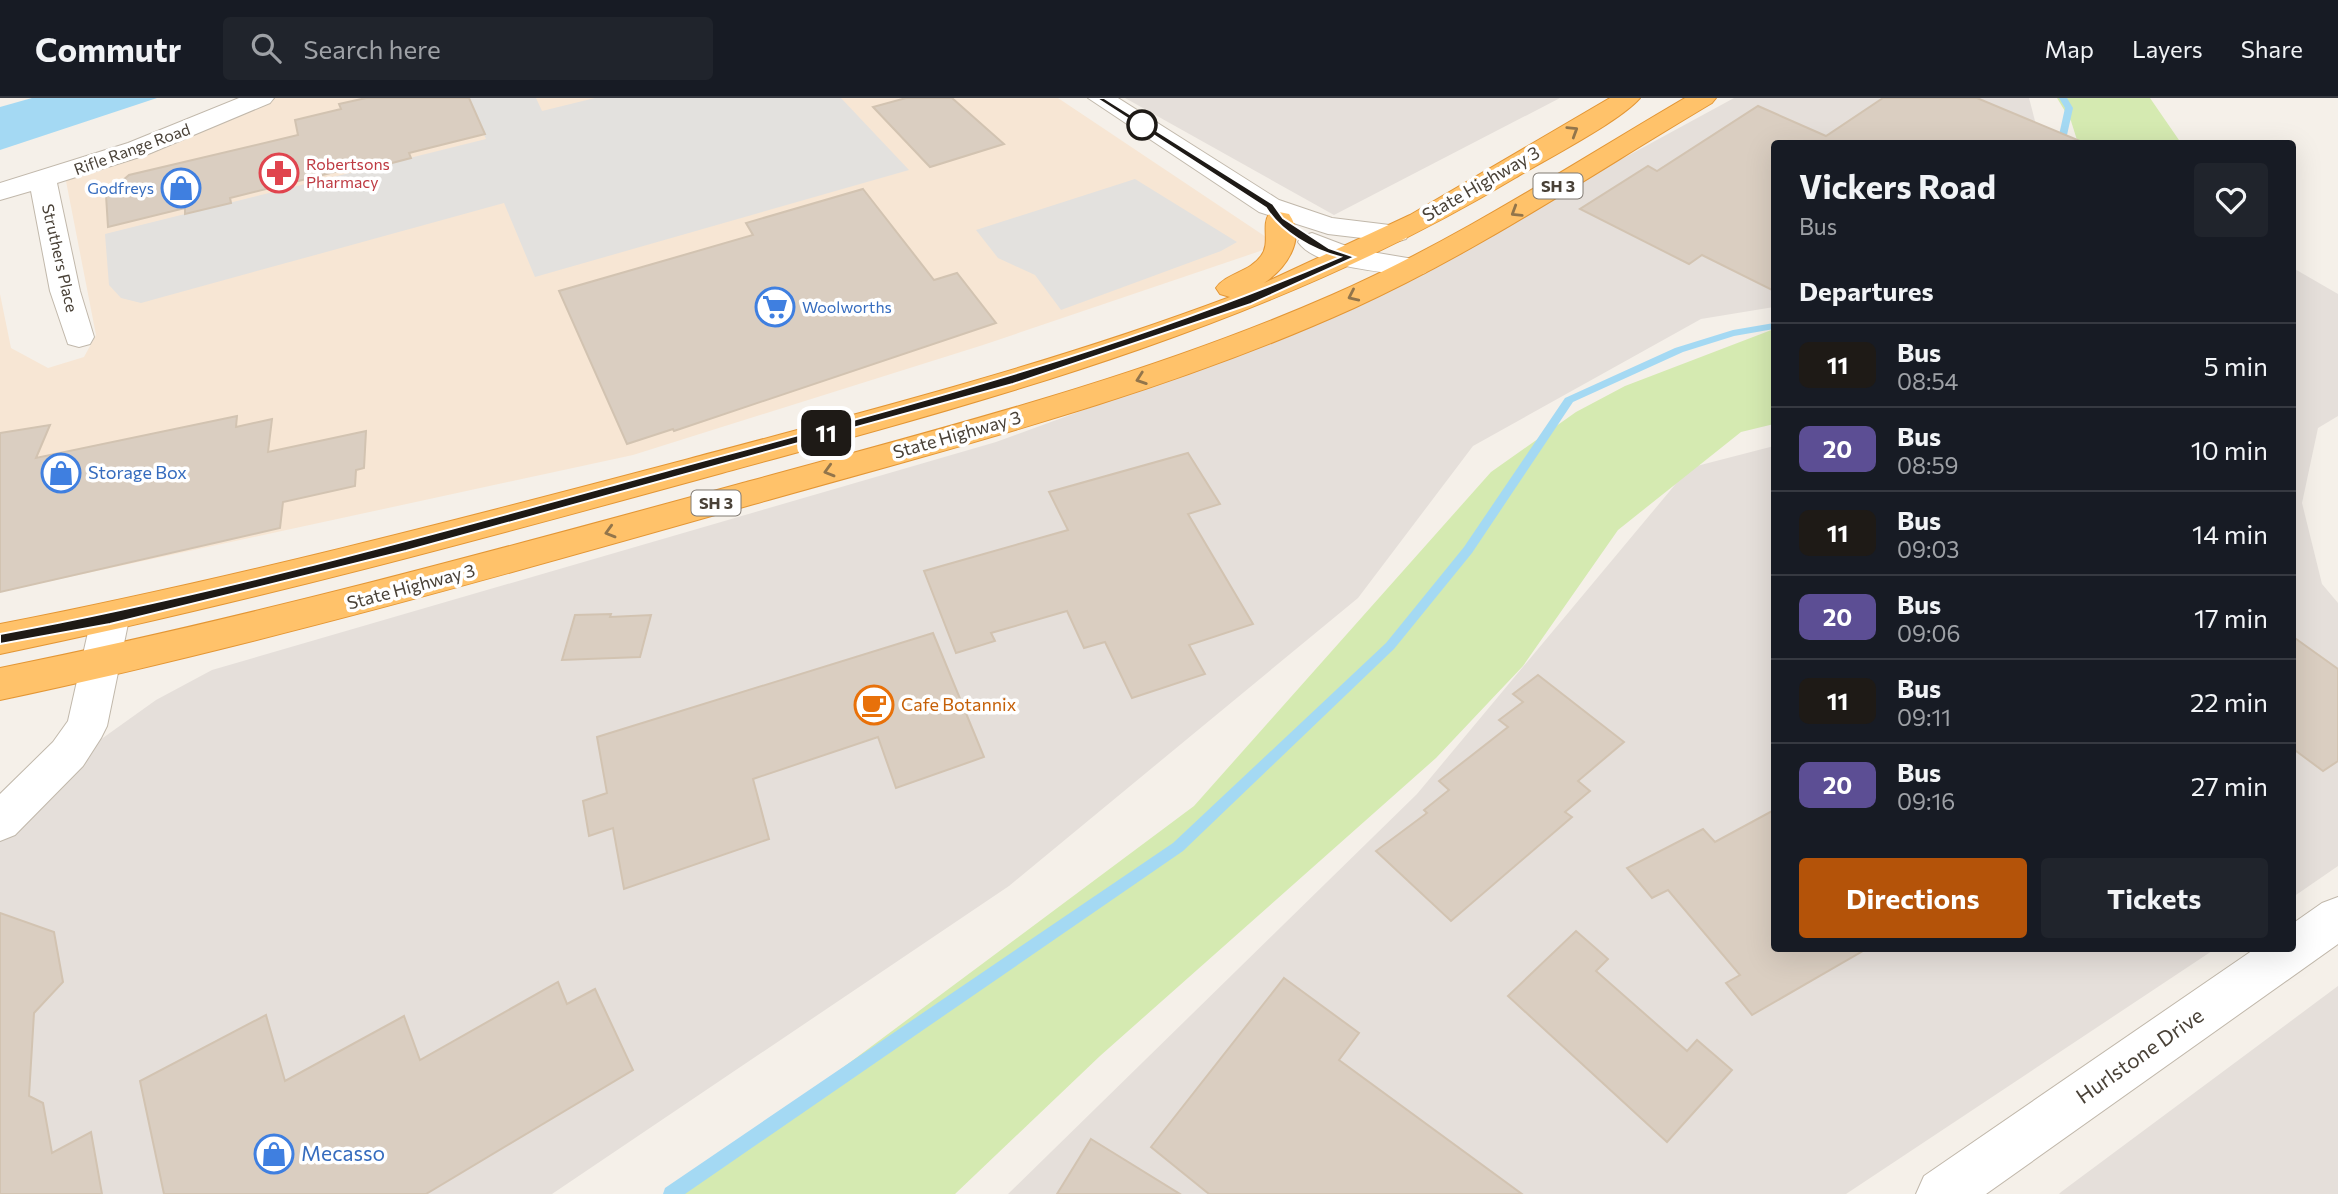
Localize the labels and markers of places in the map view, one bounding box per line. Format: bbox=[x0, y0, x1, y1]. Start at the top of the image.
unlabelled marker bbox=[1127, 110, 1157, 140]
pharmacy icon: Robertsons Pharmacy bbox=[258, 152, 300, 194]
place label: Robertsons Pharmacy bbox=[306, 154, 390, 191]
shop icon: Godfreys bbox=[160, 167, 202, 209]
place label: Godfreys bbox=[87, 178, 154, 197]
supermarket icon: Woolworths bbox=[754, 286, 796, 328]
place label: Woolworths bbox=[802, 297, 892, 316]
shop icon: Storage Box bbox=[40, 452, 82, 494]
place label: Storage Box bbox=[88, 461, 187, 483]
cafe icon: Cafe Botannix bbox=[853, 684, 895, 726]
place label: Cafe Botannix bbox=[901, 693, 1017, 715]
shop icon: Mecasso bbox=[253, 1133, 295, 1175]
place label: Mecasso bbox=[301, 1140, 385, 1165]

